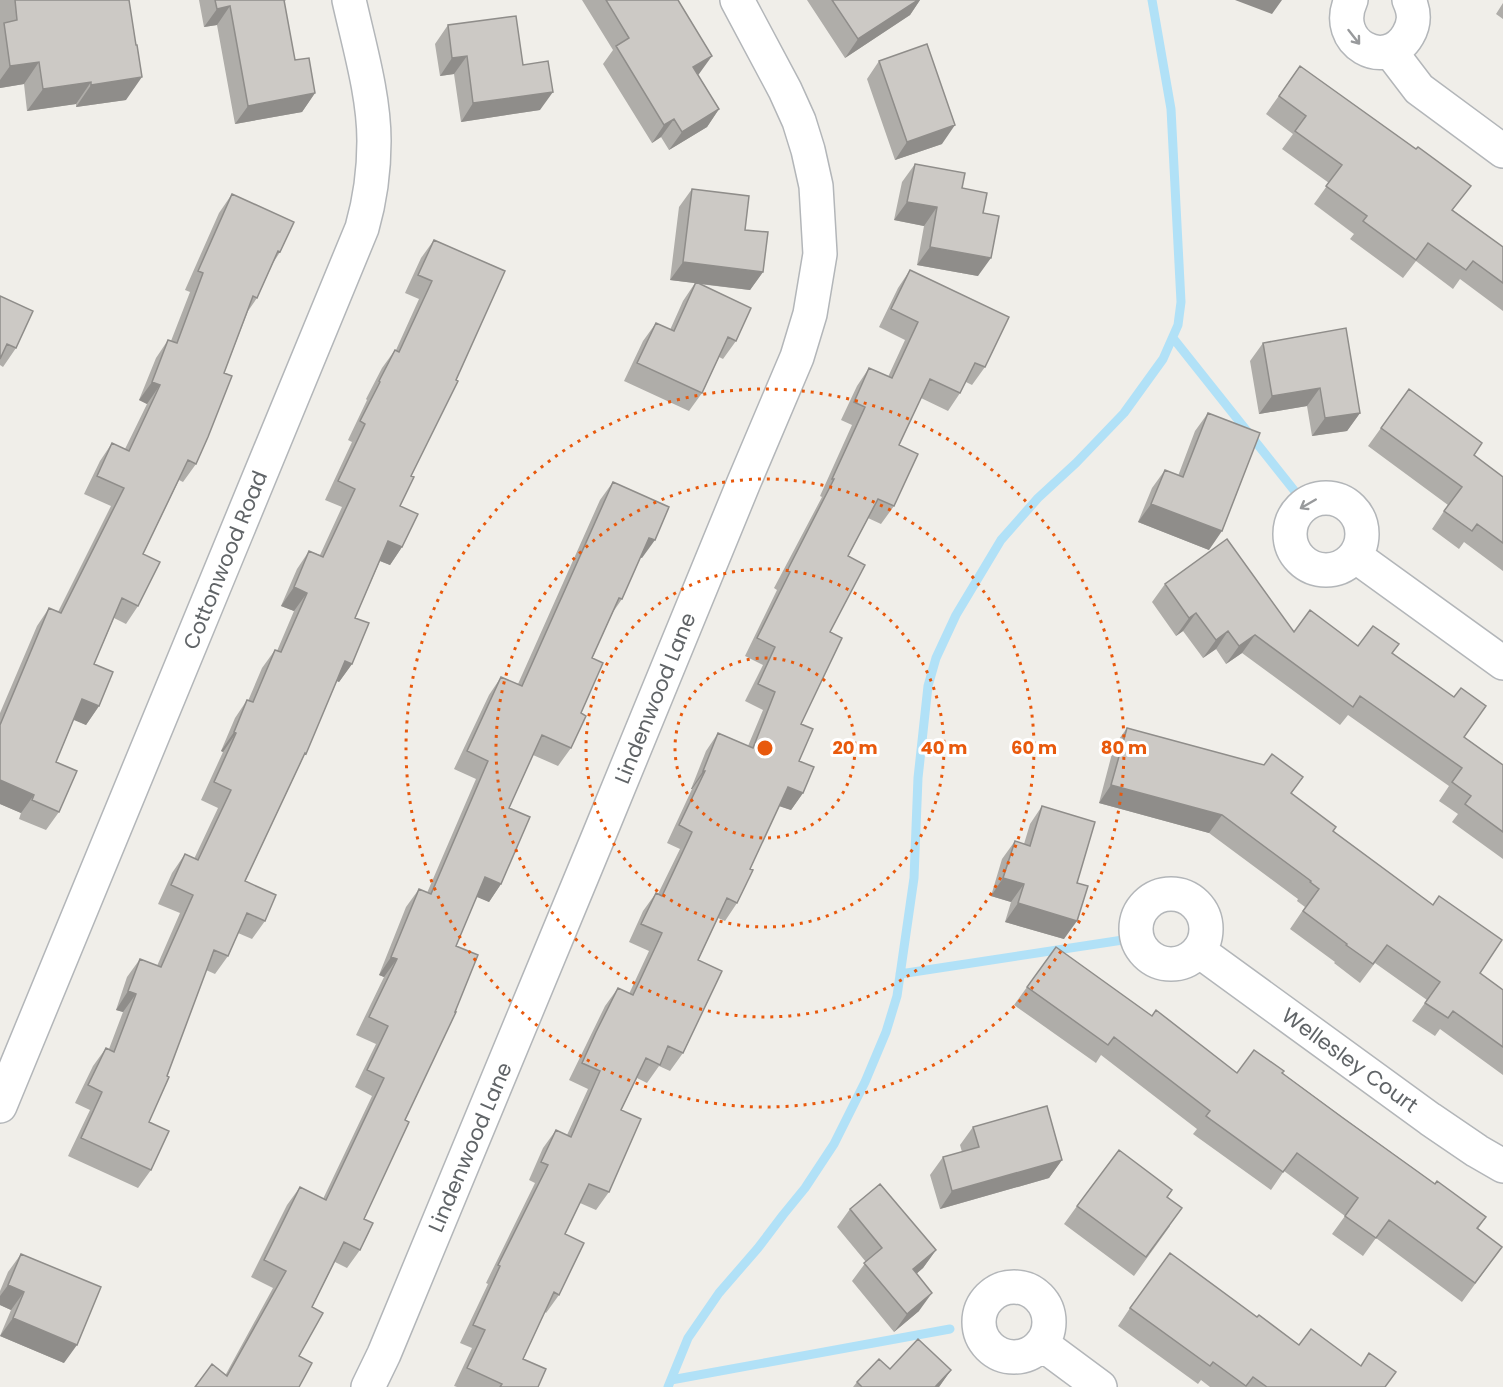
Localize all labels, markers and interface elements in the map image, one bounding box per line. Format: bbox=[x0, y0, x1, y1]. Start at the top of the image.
one-way arrow bbox=[1348, 29, 1361, 45]
street label: Cottonwood Road bbox=[176, 466, 274, 654]
one-way arrow bbox=[1300, 498, 1317, 510]
street label: Lindenwood Lane bbox=[607, 608, 703, 788]
text: 20 m bbox=[833, 735, 877, 760]
text: 40 m bbox=[921, 735, 967, 760]
text: 60 m bbox=[1011, 735, 1057, 760]
text: 80 m bbox=[1101, 735, 1147, 760]
centre of rings bbox=[755, 738, 775, 758]
street label: Wellesley Court bbox=[1276, 1001, 1424, 1119]
street label: Lindenwood Lane bbox=[421, 1058, 519, 1236]

